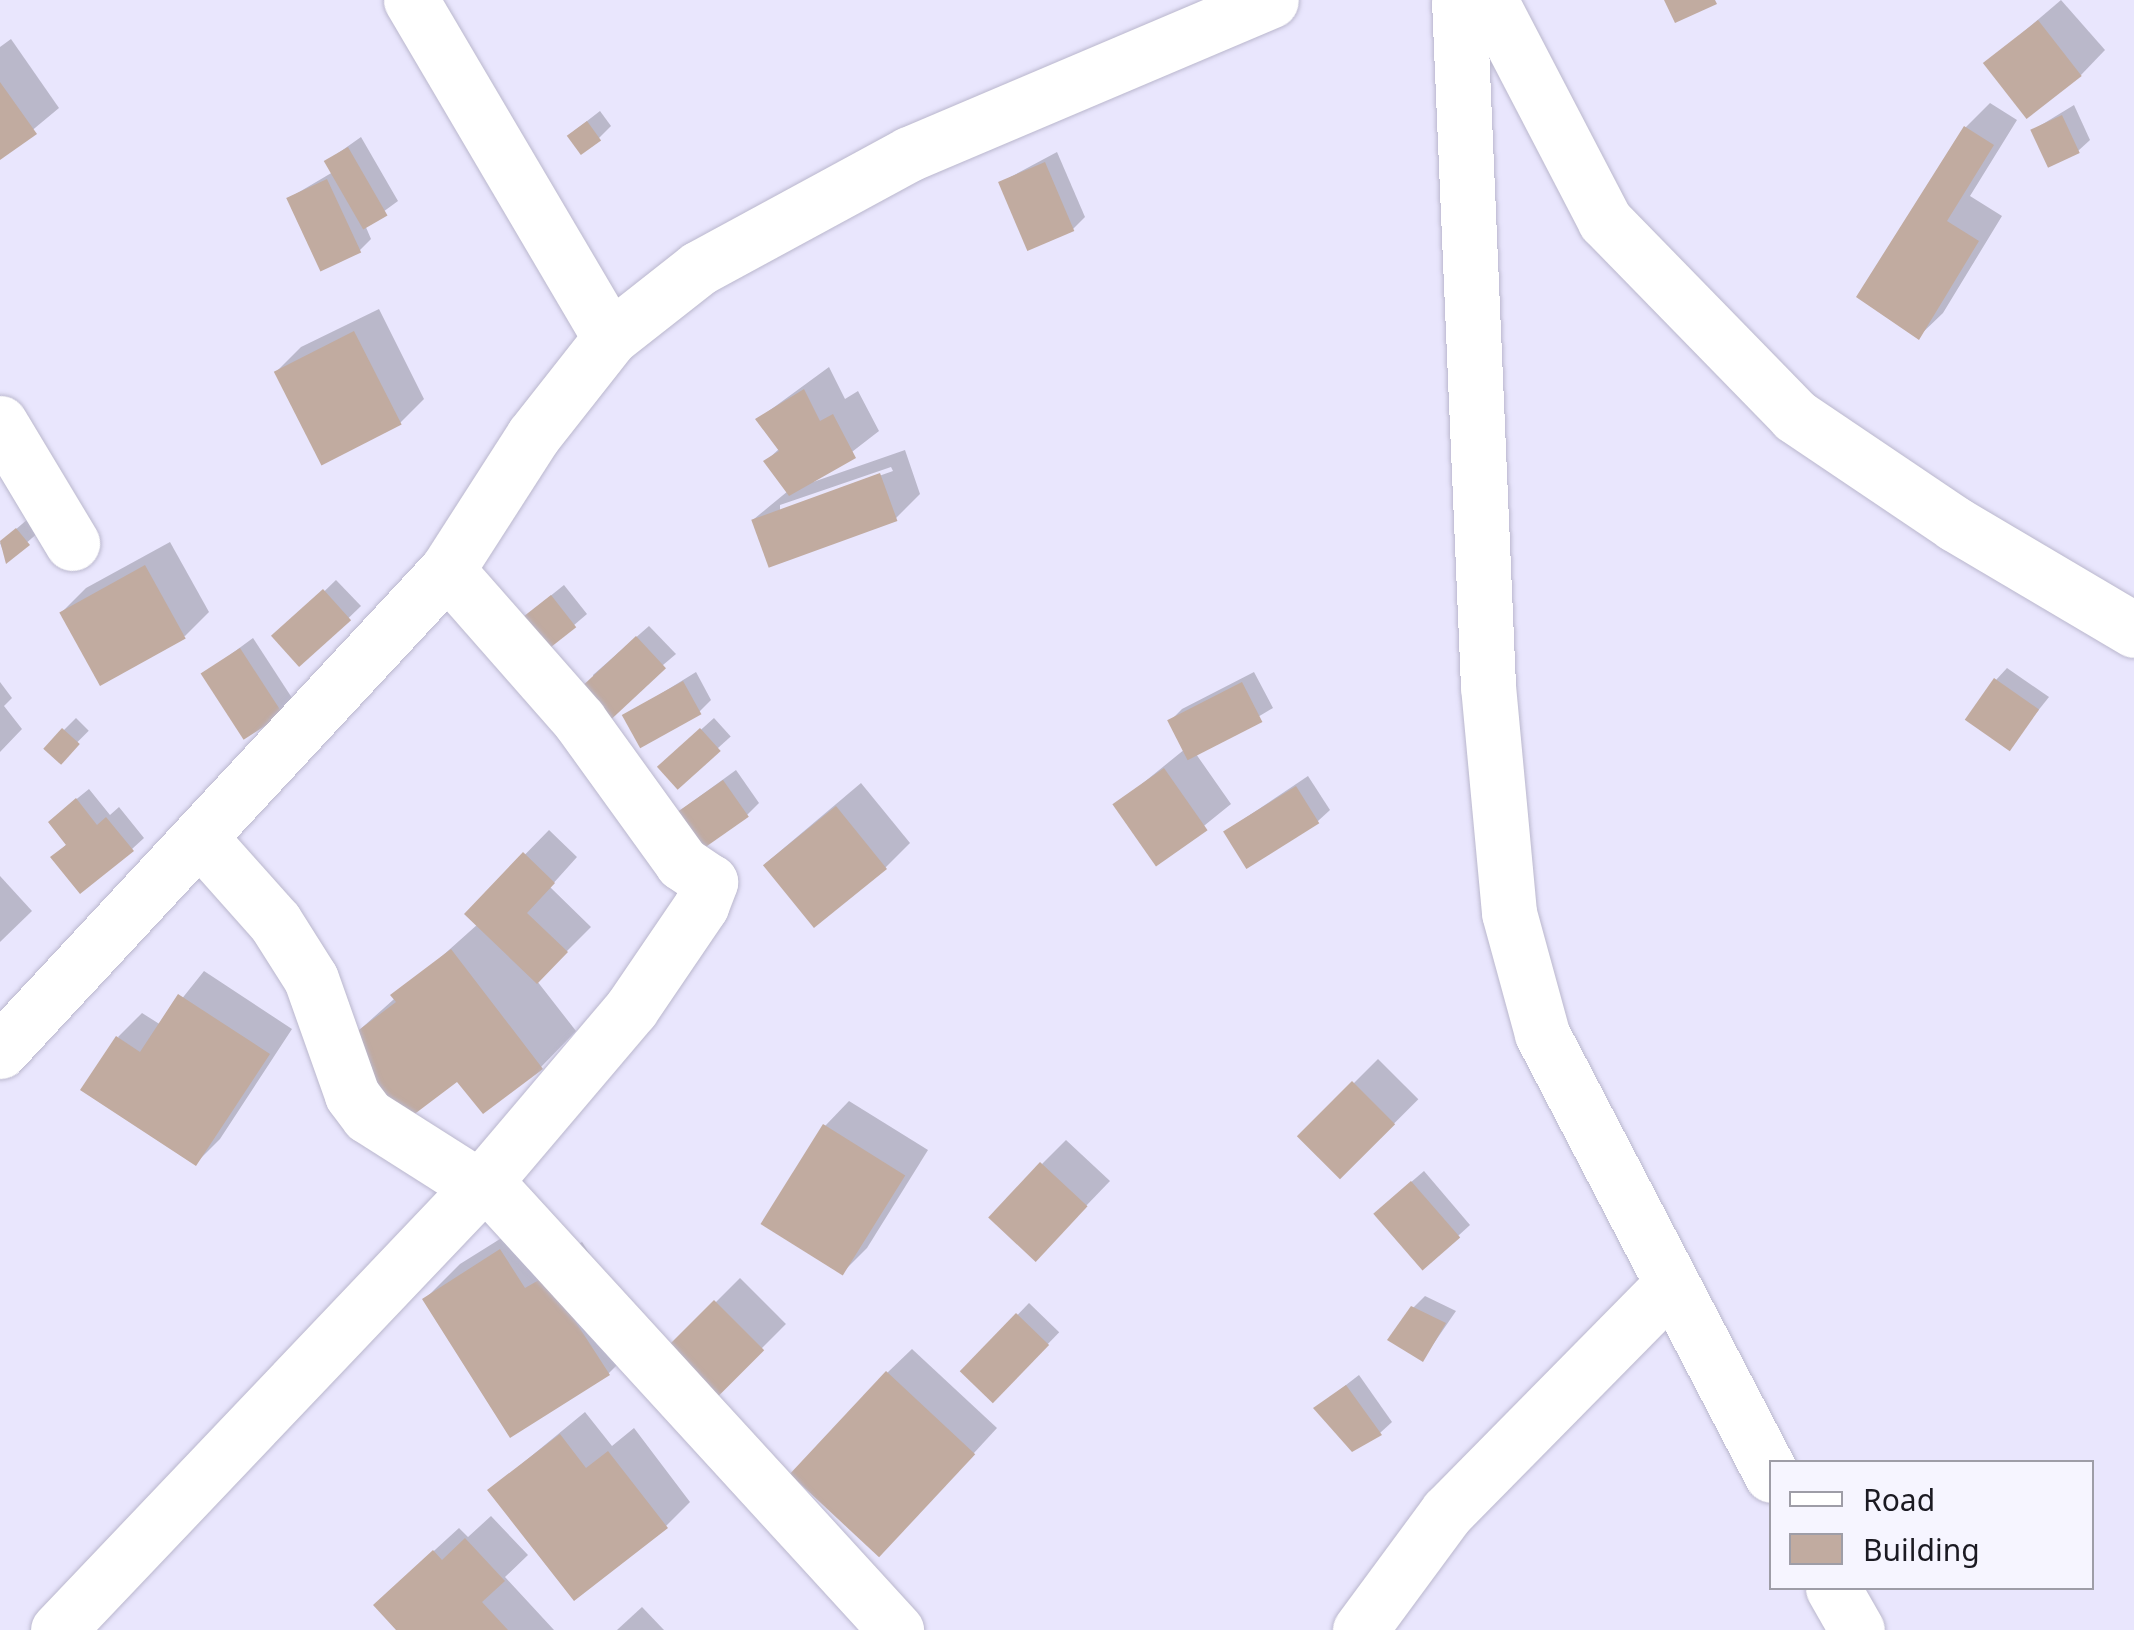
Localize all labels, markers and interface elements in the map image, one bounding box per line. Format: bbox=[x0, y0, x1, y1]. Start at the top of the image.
legend bbox=[1769, 1460, 2094, 1590]
text: Road bbox=[1863, 1479, 1935, 1520]
text: Building bbox=[1863, 1529, 1980, 1570]

